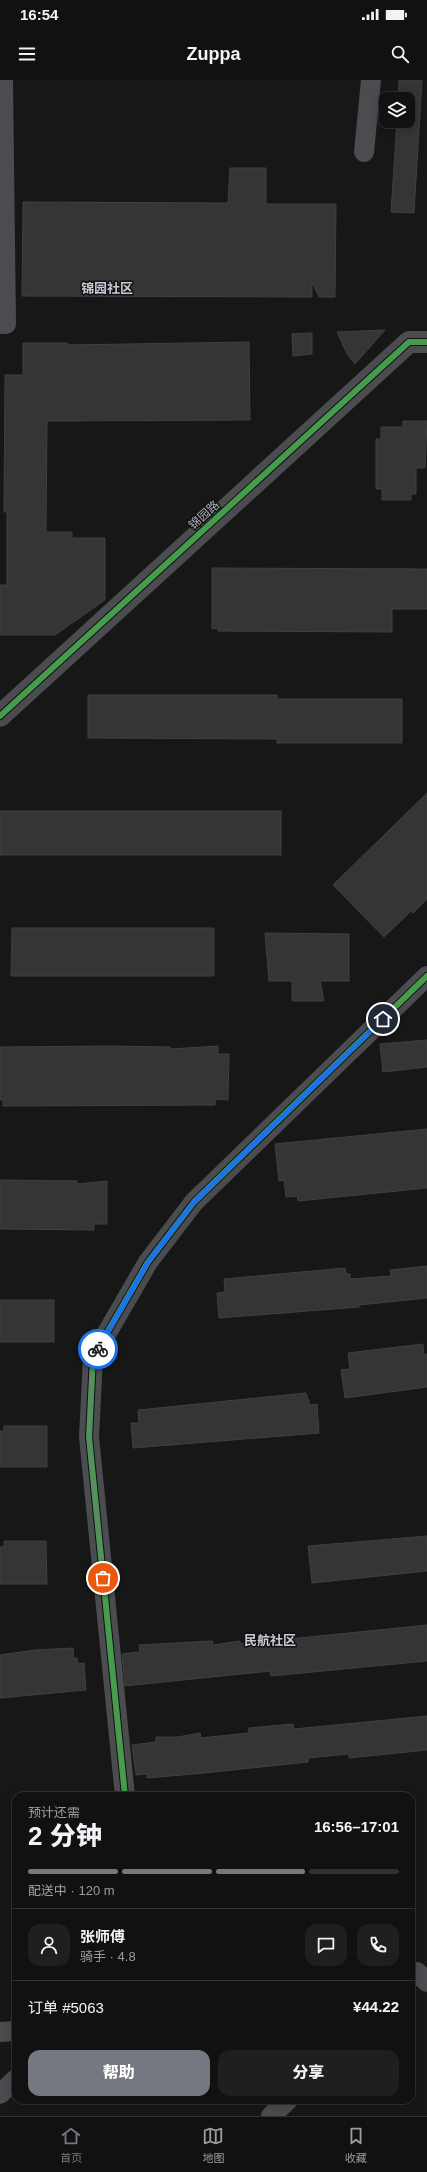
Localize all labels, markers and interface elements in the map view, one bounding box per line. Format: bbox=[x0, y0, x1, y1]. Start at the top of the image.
text: 16:54 bbox=[20, 6, 58, 23]
icon: menu bbox=[16, 43, 38, 65]
icon: search bbox=[389, 43, 411, 65]
text: Zuppa bbox=[187, 44, 241, 64]
map controls bbox=[379, 92, 415, 128]
button: layers bbox=[379, 92, 415, 128]
district label: 锦园社区 bbox=[81, 281, 133, 296]
street label: 锦园路 bbox=[186, 498, 222, 532]
pin bbox=[366, 1002, 400, 1036]
icon: home bbox=[372, 1008, 394, 1030]
courier bbox=[78, 1329, 118, 1369]
icon: bike bbox=[87, 1338, 109, 1360]
pin bbox=[86, 1561, 120, 1595]
icon: bag bbox=[92, 1567, 114, 1589]
district label: 民航社区 bbox=[244, 1633, 296, 1648]
text: 预计还需 bbox=[28, 1805, 80, 1820]
text: 16:56–17:01 bbox=[314, 1818, 399, 1835]
text: 2 分钟 bbox=[28, 1821, 102, 1851]
text: 配送中 · 120 m bbox=[28, 1883, 115, 1898]
button: person bbox=[28, 1924, 70, 1966]
button: chat bbox=[305, 1924, 347, 1966]
button: phone bbox=[357, 1924, 399, 1966]
text: 张师傅 bbox=[80, 1928, 125, 1945]
text: 骑手 · 4.8 bbox=[80, 1949, 136, 1964]
text: ¥44.22 bbox=[353, 1998, 399, 2015]
text: 订单 #5063 bbox=[28, 1999, 104, 2016]
button: 帮助 bbox=[28, 2050, 210, 2096]
button: 分享 bbox=[218, 2050, 399, 2096]
tab: 首页 bbox=[60, 2125, 82, 2165]
tab: 地图 bbox=[202, 2125, 224, 2165]
tab: 收藏 bbox=[345, 2125, 367, 2165]

